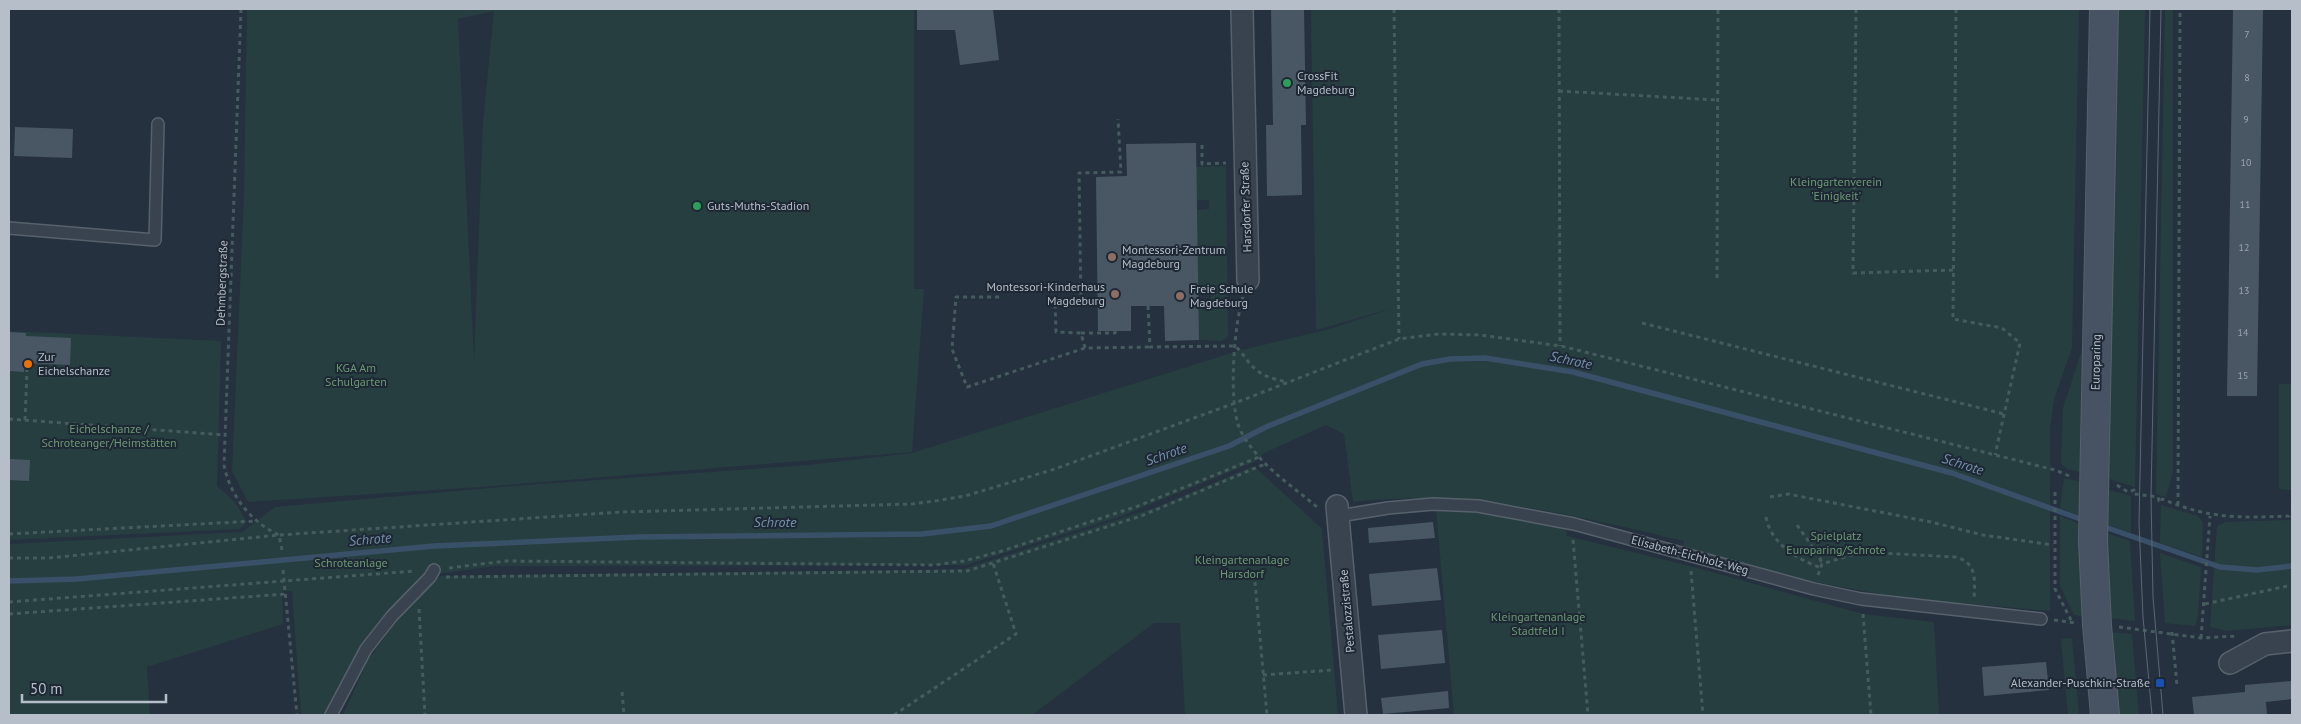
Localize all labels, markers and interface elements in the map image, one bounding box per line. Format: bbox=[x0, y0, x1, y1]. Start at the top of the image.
house number: 7 bbox=[2244, 28, 2250, 41]
place label: CrossFit Magdeburg bbox=[1297, 68, 1355, 97]
house number: 8 bbox=[2244, 71, 2250, 84]
marker: CrossFit Magdeburg bbox=[1281, 77, 1293, 89]
house number: 9 bbox=[2243, 113, 2249, 126]
house number: 10 bbox=[2241, 156, 2252, 169]
street label: Harsdorfer Straße bbox=[1236, 161, 1255, 253]
park label: Kleingartenverein 'Einigkeit' bbox=[1790, 174, 1882, 203]
place label: Guts-Muths-Stadion bbox=[707, 198, 809, 213]
house number: 11 bbox=[2240, 198, 2250, 211]
marker: Guts-Muths-Stadion bbox=[691, 200, 703, 212]
street label: Dehmbergstraße bbox=[213, 240, 230, 326]
house number: 12 bbox=[2239, 241, 2249, 254]
place label: Montessori-Zentrum Magdeburg bbox=[1122, 242, 1226, 271]
marker: Montessori-Zentrum Magdeburg bbox=[1106, 251, 1118, 263]
place label: Montessori-Kinderhaus Magdeburg bbox=[987, 279, 1105, 308]
place label: Freie Schule Magdeburg bbox=[1190, 281, 1253, 310]
house number: 13 bbox=[2239, 284, 2249, 297]
marker: Montessori-Kinderhaus Magdeburg bbox=[1109, 288, 1121, 300]
marker: Freie Schule Magdeburg bbox=[1174, 290, 1186, 302]
house number: 14 bbox=[2238, 326, 2249, 339]
street label: Europaring bbox=[2088, 334, 2103, 390]
water label: Schrote bbox=[1548, 347, 1594, 373]
place label: Zur Eichelschanze bbox=[38, 349, 110, 378]
marker: Zur Eichelschanze bbox=[22, 358, 34, 370]
park label: KGA Am Schulgarten bbox=[325, 360, 387, 389]
house number: 15 bbox=[2238, 369, 2248, 382]
park label: Eichelschanze / Schroteanger/Heimstätten bbox=[41, 421, 177, 450]
water label: Schrote bbox=[1143, 438, 1190, 469]
water label: Schrote bbox=[1940, 449, 1987, 479]
water label: Schrote bbox=[754, 513, 797, 531]
water label: Schrote bbox=[348, 528, 393, 550]
park label: Spielplatz Europaring/Schrote bbox=[1786, 528, 1886, 557]
street label: Elisabeth-Eichholz-Weg bbox=[1630, 532, 1750, 577]
park label: Kleingartenanlage Harsdorf bbox=[1195, 552, 1289, 581]
park label: Schroteanlage bbox=[314, 555, 388, 570]
street label: Pestalozzistraße bbox=[1335, 569, 1358, 653]
park label: Kleingartenanlage Stadtfeld I bbox=[1491, 609, 1585, 638]
scale bar bbox=[22, 672, 166, 704]
place label: Alexander-Puschkin-Straße bbox=[2011, 675, 2150, 690]
marker: Alexander-Puschkin-Straße bbox=[2154, 677, 2166, 689]
text: 50 m bbox=[30, 679, 63, 698]

